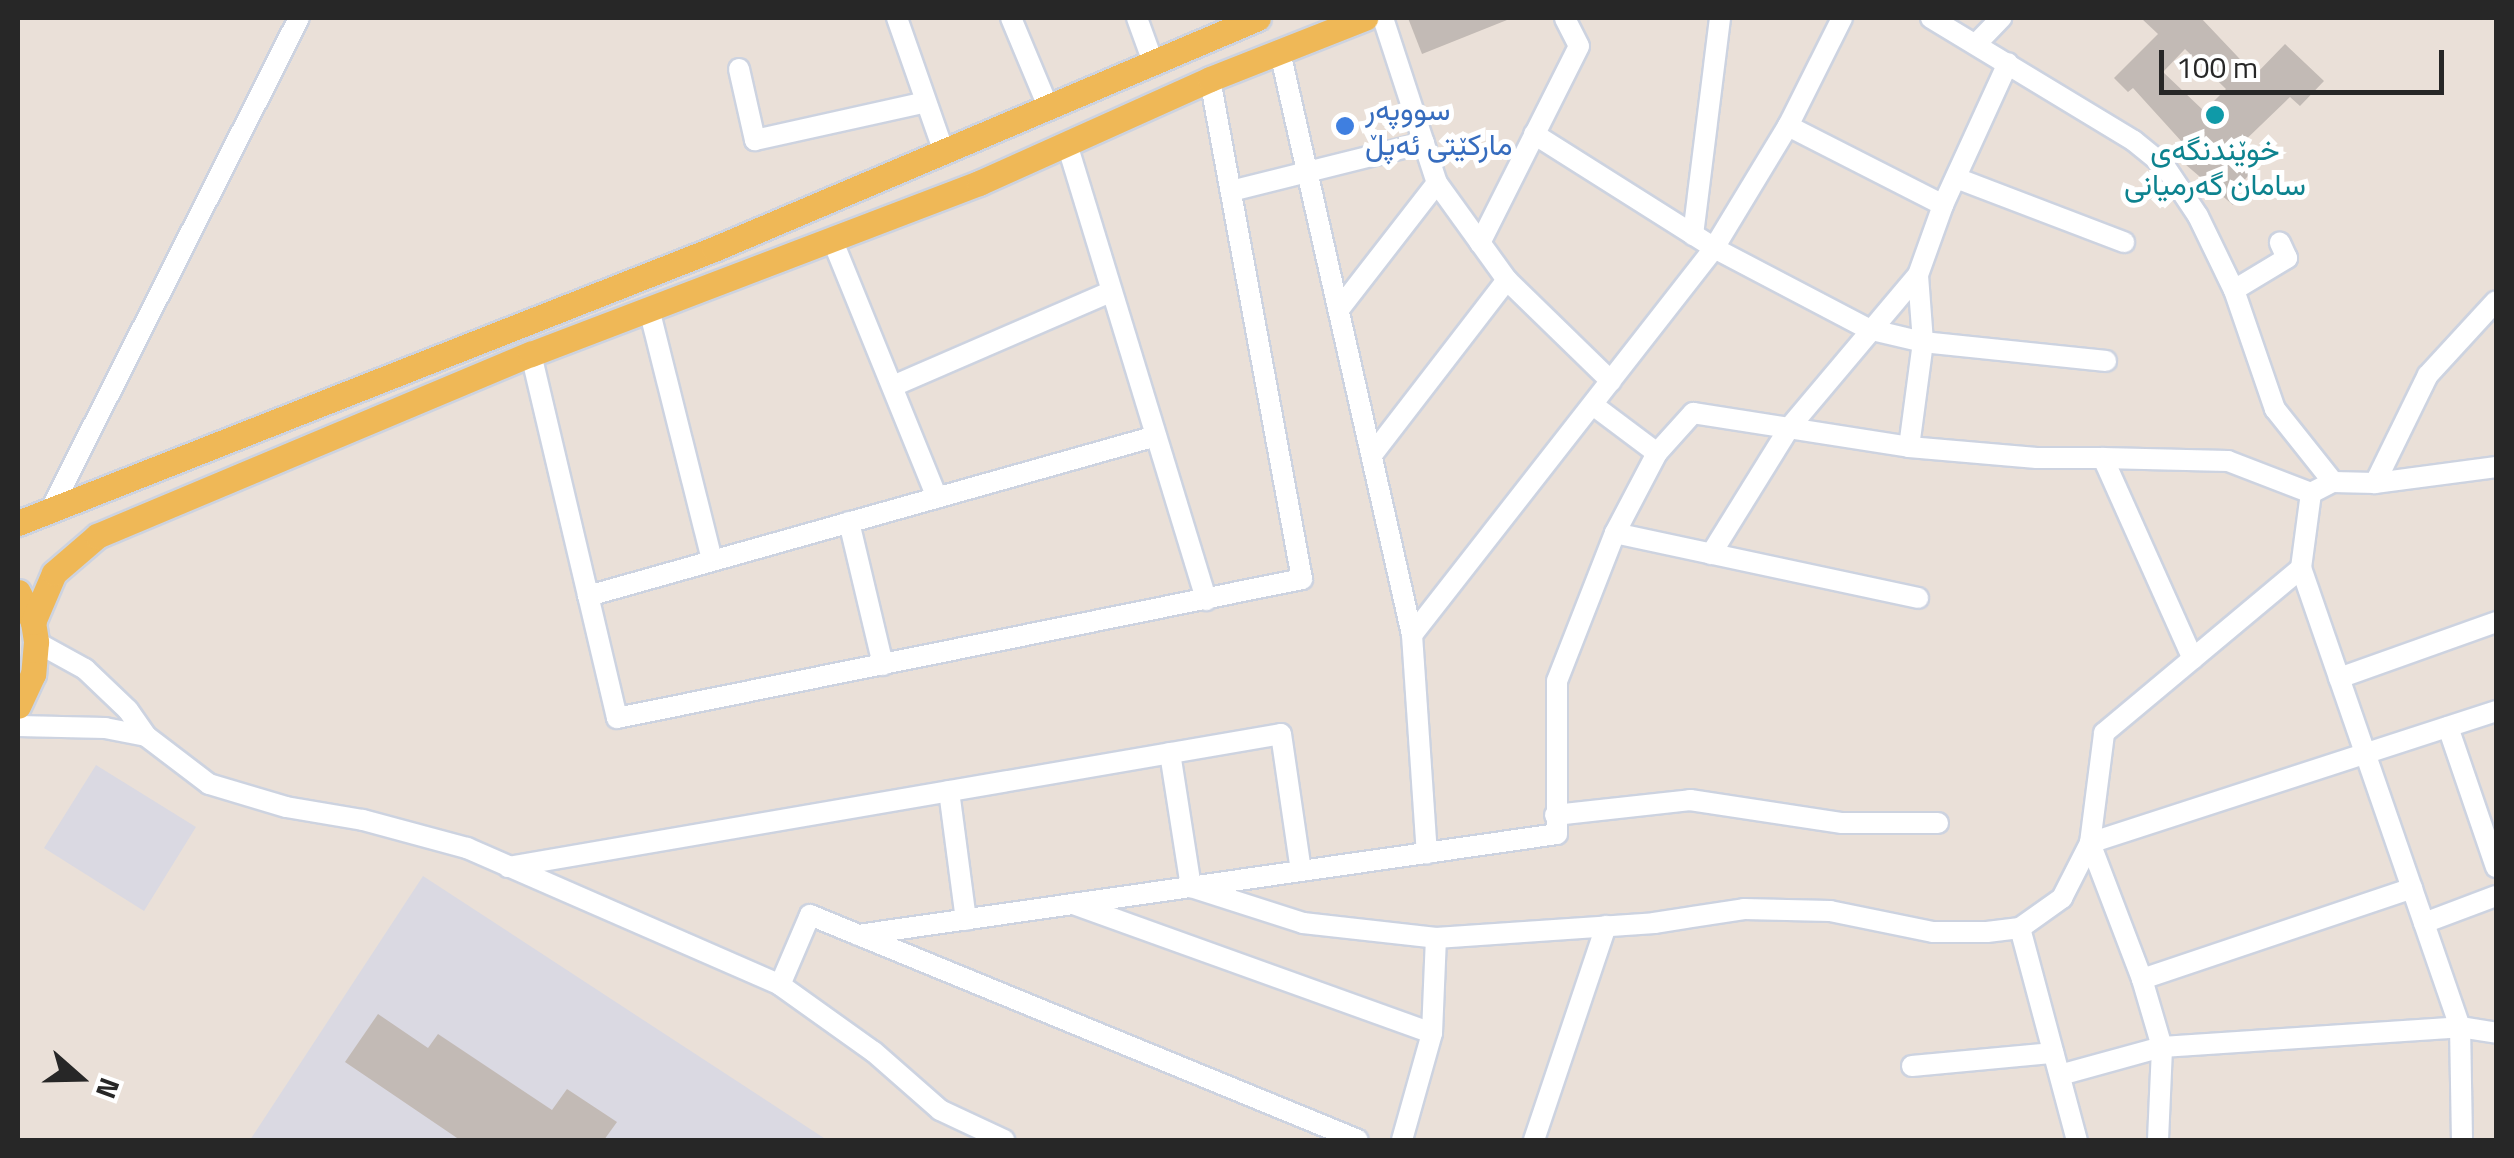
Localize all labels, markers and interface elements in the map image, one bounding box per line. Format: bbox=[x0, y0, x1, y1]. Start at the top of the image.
scale bar bbox=[2164, 30, 2449, 92]
text: 100 m bbox=[2176, 44, 2258, 90]
place label: سووپەر مارکێتی ئەپڵ bbox=[1365, 91, 1513, 162]
marker: خوێندنگەی سامان گەرمیانی bbox=[2204, 104, 2226, 126]
marker: سووپەر مارکێتی ئەپڵ bbox=[1334, 115, 1356, 137]
place label: خوێندنگەی سامان گەرمیانی bbox=[2124, 131, 2306, 202]
north arrow bbox=[30, 1028, 130, 1128]
text: N bbox=[85, 1072, 132, 1105]

